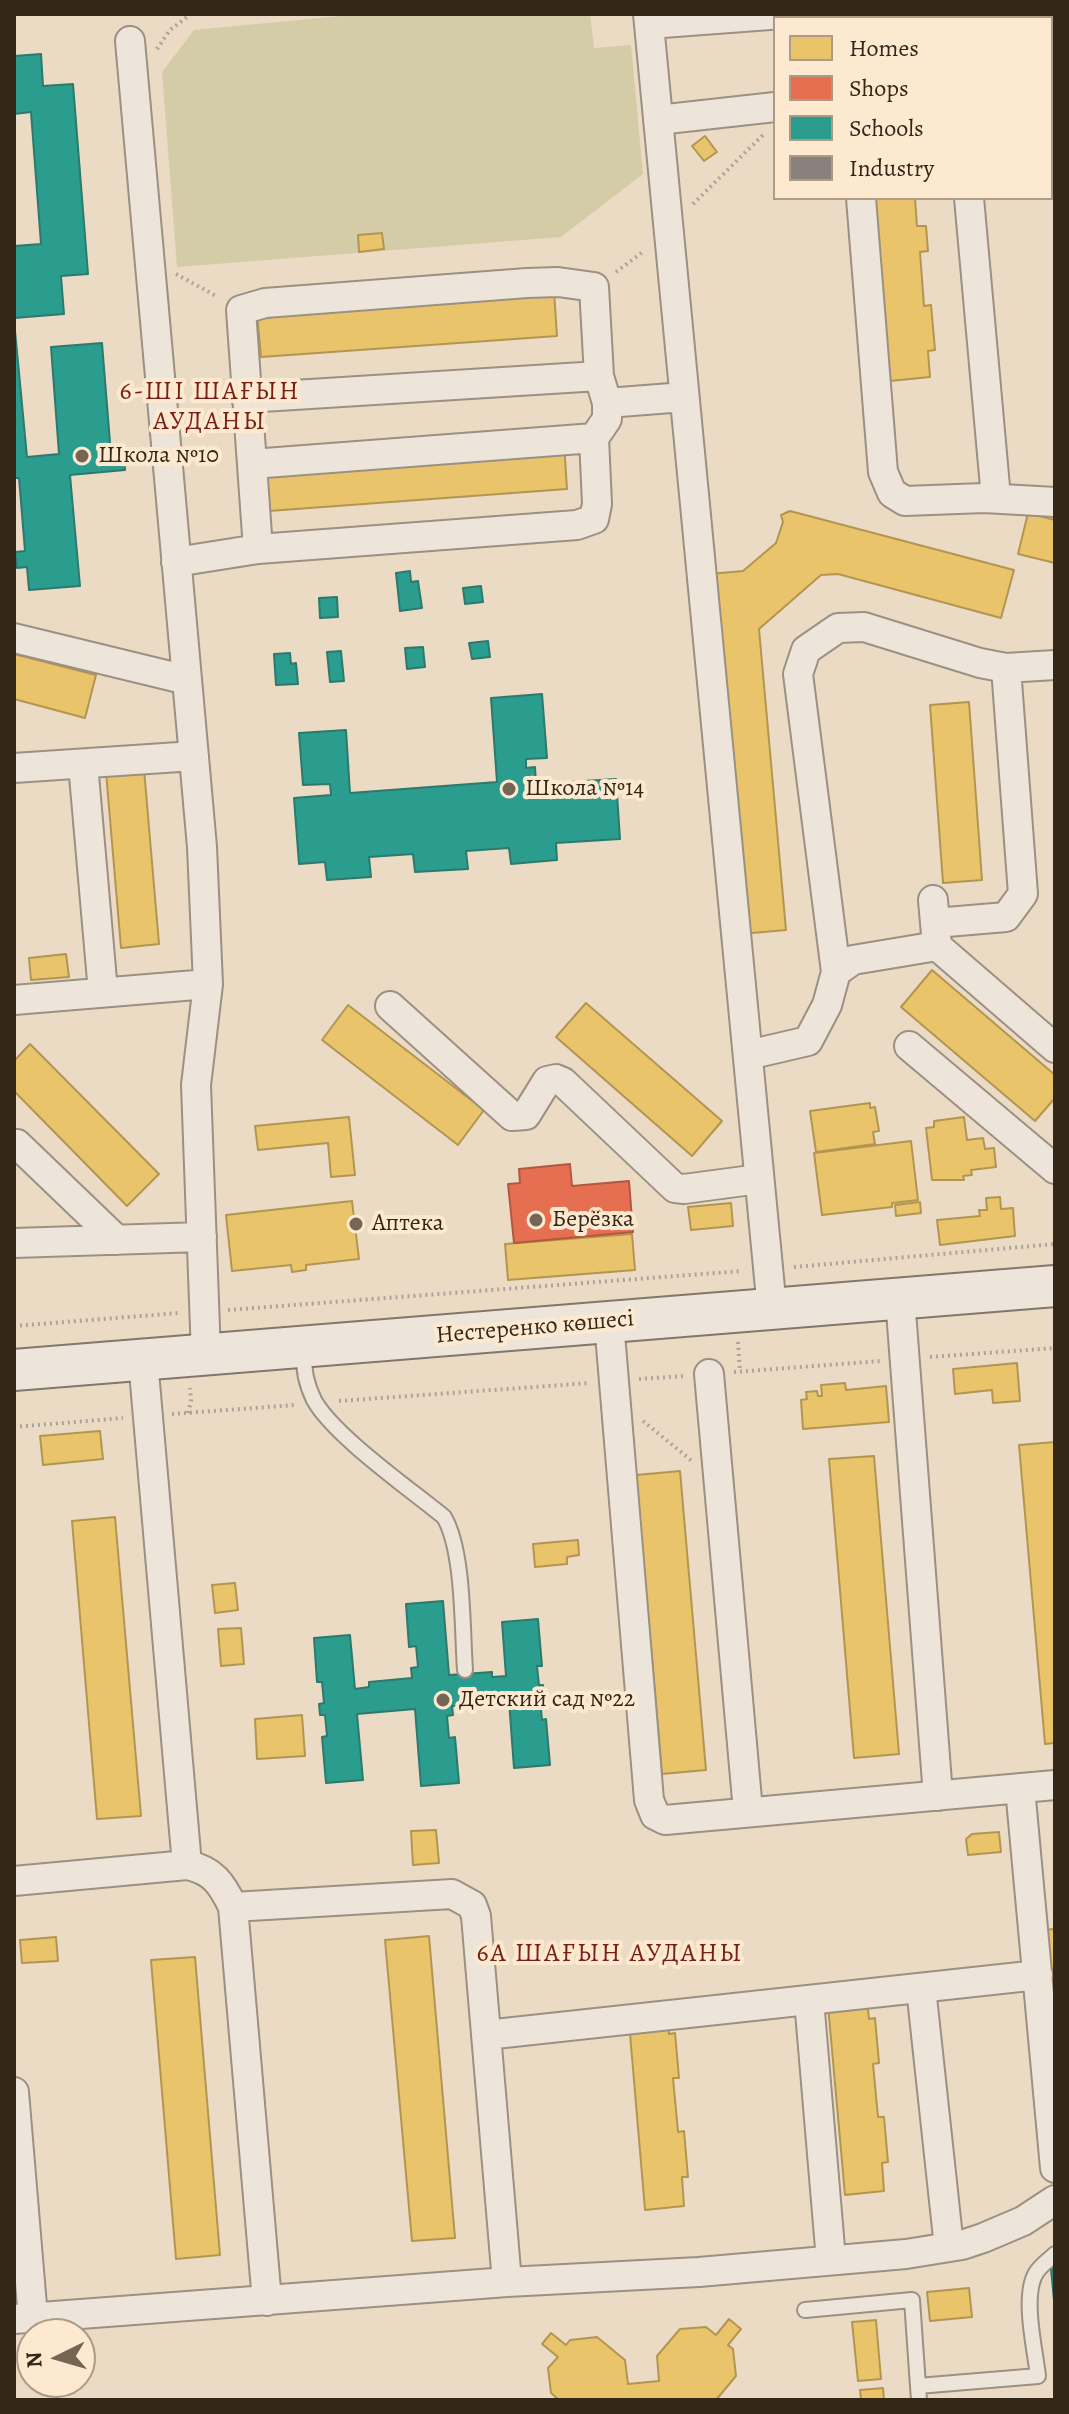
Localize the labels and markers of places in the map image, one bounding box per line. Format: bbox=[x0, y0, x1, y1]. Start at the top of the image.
place label: Школа №10 bbox=[98, 442, 219, 470]
marker: Школа №10 bbox=[73, 447, 91, 465]
place label: Школа №14 bbox=[525, 775, 644, 803]
marker: Школа №14 bbox=[500, 780, 518, 798]
place label: Берёзка bbox=[552, 1206, 634, 1234]
place label: Аптека bbox=[372, 1210, 444, 1238]
marker: Берёзка bbox=[527, 1211, 545, 1229]
marker: Аптека bbox=[347, 1215, 365, 1233]
place label: Детский сад №22 bbox=[459, 1686, 635, 1714]
marker: Детский сад №22 bbox=[434, 1691, 452, 1709]

